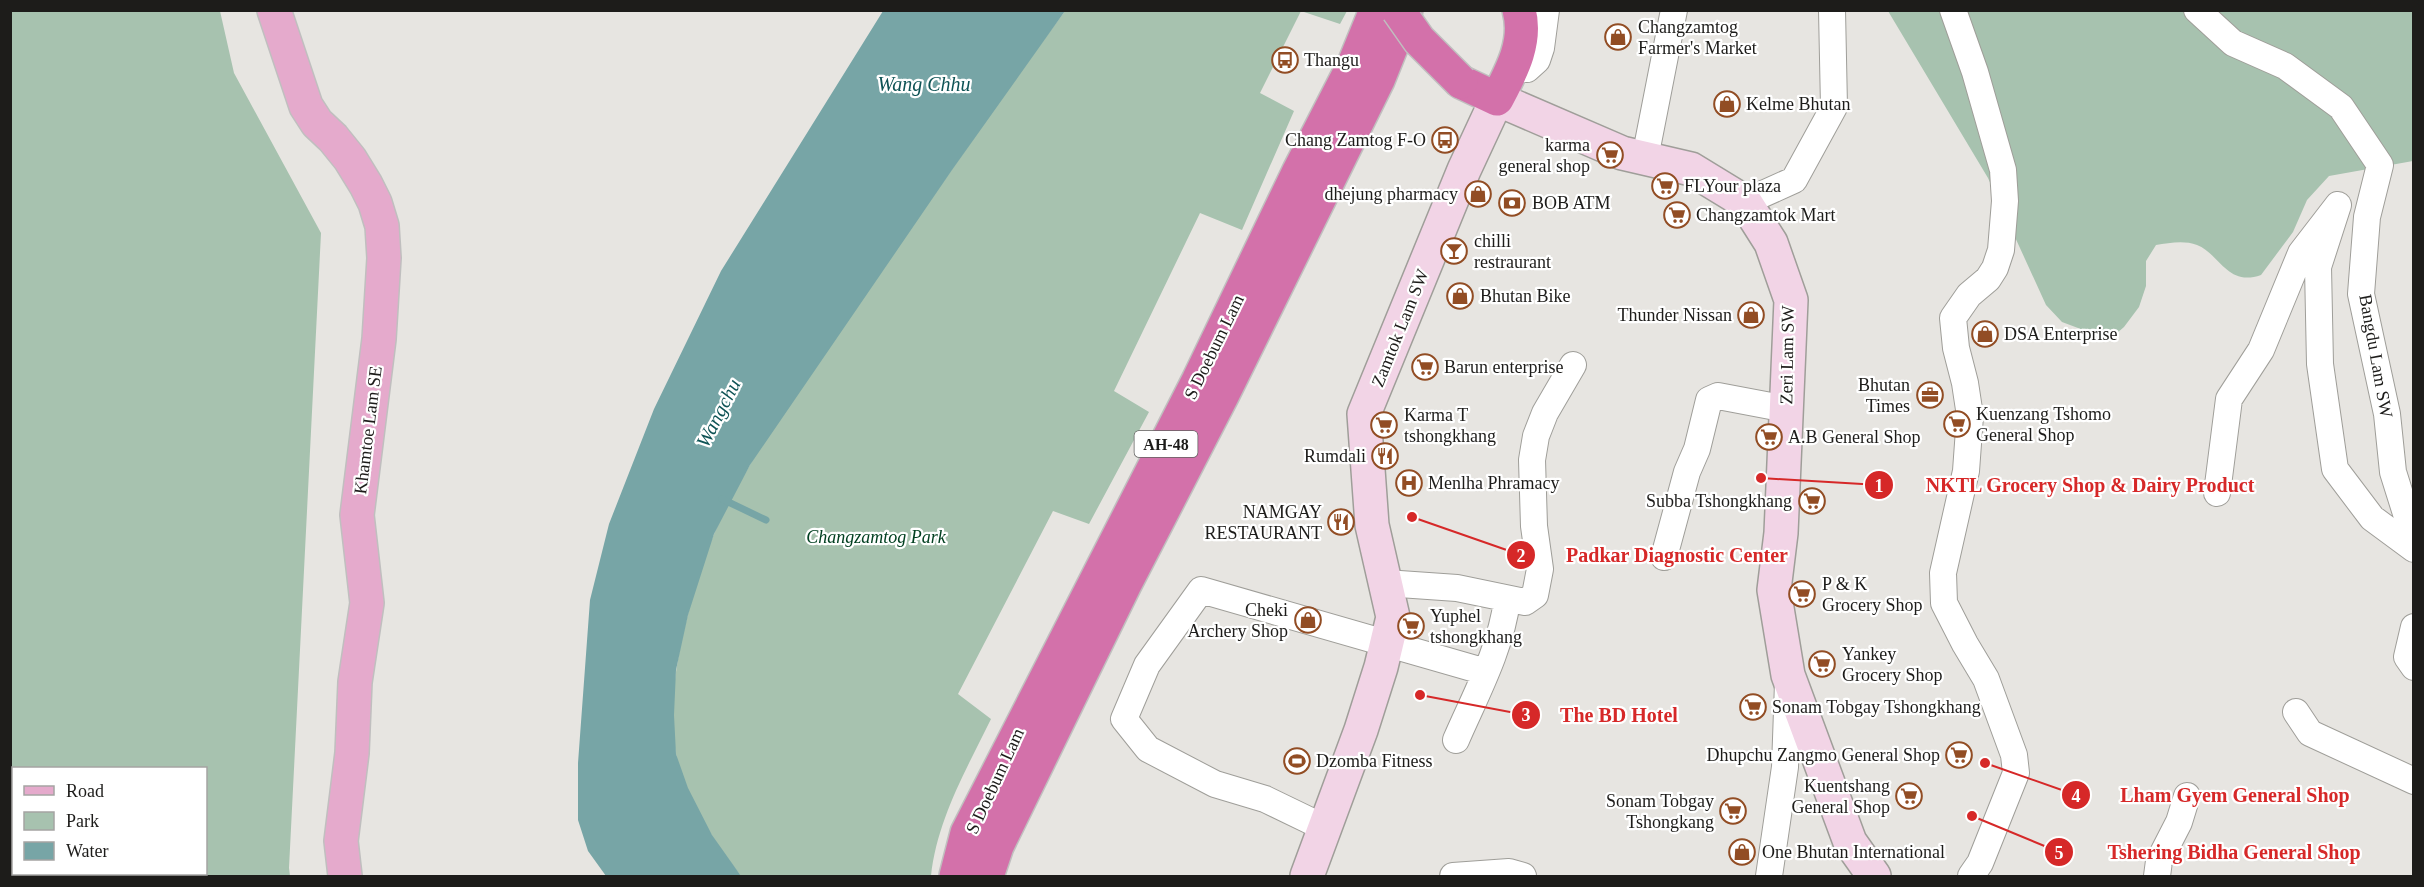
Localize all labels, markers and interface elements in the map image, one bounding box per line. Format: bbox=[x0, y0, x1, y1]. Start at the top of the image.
place label: Changzamtog Farmer's Market bbox=[1638, 17, 1757, 58]
shop icon: Changzamtog Farmer's Market bbox=[1603, 22, 1633, 52]
bus stop icon: Thangu bbox=[1270, 45, 1300, 75]
place label: Thangu bbox=[1304, 50, 1359, 70]
water label: Wang Chhu bbox=[877, 73, 971, 96]
shop icon: Kelme Bhutan bbox=[1712, 89, 1742, 119]
place label: Kelme Bhutan bbox=[1746, 94, 1850, 114]
bus stop icon: Chang Zamtog F-O bbox=[1430, 125, 1460, 155]
place label: Chang Zamtog F-O bbox=[1285, 130, 1426, 150]
place label: karma general shop bbox=[1499, 135, 1590, 176]
supermarket icon: karma general shop bbox=[1595, 140, 1625, 170]
supermarket icon: FLYour plaza bbox=[1650, 171, 1680, 201]
place label: FLYour plaza bbox=[1684, 176, 1781, 196]
shop icon: dhejung pharmacy bbox=[1463, 179, 1493, 209]
place label: dhejung pharmacy bbox=[1325, 184, 1458, 204]
bank icon: BOB ATM bbox=[1497, 188, 1527, 218]
place label: BOB ATM bbox=[1532, 193, 1611, 213]
supermarket icon: Changzamtok Mart bbox=[1662, 200, 1692, 230]
place label: Changzamtok Mart bbox=[1696, 205, 1835, 225]
place label: chilli restraurant bbox=[1474, 231, 1551, 272]
bar icon: chilli restraurant bbox=[1439, 236, 1469, 266]
street label: Zamtok Lam SW bbox=[1367, 266, 1433, 390]
shop icon: Bhutan Bike bbox=[1445, 281, 1475, 311]
place label: Bhutan Bike bbox=[1480, 286, 1571, 306]
street label: S Doebum Lam bbox=[1180, 291, 1248, 403]
street label: Bangdu Lam SW bbox=[2355, 293, 2397, 419]
shop icon: Thunder Nissan bbox=[1736, 300, 1766, 330]
place label: Thunder Nissan bbox=[1618, 305, 1732, 325]
street label: Zeri Lam SW bbox=[1776, 305, 1798, 405]
shop icon: DSA Enterprise bbox=[1970, 319, 2000, 349]
place label: DSA Enterprise bbox=[2004, 324, 2117, 344]
supermarket icon: Barun enterprise bbox=[1410, 352, 1440, 382]
place label: Barun enterprise bbox=[1444, 357, 1563, 377]
street label: Khamtoe Lam SE bbox=[350, 365, 386, 495]
water label: Wangchu bbox=[691, 375, 745, 451]
place label: Bhutan Times bbox=[1858, 375, 1910, 416]
office icon: Bhutan Times bbox=[1915, 380, 1945, 410]
place label: Kuenzang Tshomo General Shop bbox=[1976, 404, 2111, 445]
place label: Karma T tshongkhang bbox=[1404, 405, 1496, 446]
supermarket icon: Kuenzang Tshomo General Shop bbox=[1942, 409, 1972, 439]
supermarket icon: Karma T tshongkhang bbox=[1369, 410, 1399, 440]
supermarket icon: A.B General Shop bbox=[1754, 422, 1784, 452]
place label: A.B General Shop bbox=[1788, 427, 1920, 447]
road number: AH-48 bbox=[1134, 431, 1198, 457]
restaurant icon: Rumdali bbox=[1370, 441, 1400, 471]
place label: Rumdali bbox=[1304, 446, 1366, 466]
callout: NKTL Grocery Shop & Dairy Product bbox=[1864, 466, 2285, 504]
hospital icon: Menlha Phramacy bbox=[1394, 468, 1424, 498]
place label: Menlha Phramacy bbox=[1428, 473, 1559, 493]
text: NKTL Grocery Shop & Dairy Product bbox=[1926, 474, 2255, 497]
text: 1 bbox=[1875, 476, 1884, 496]
supermarket icon: Subba Tshongkhang bbox=[1797, 486, 1827, 516]
place label: Subba Tshongkhang bbox=[1646, 491, 1792, 511]
place label: NAMGAY RESTAURANT bbox=[1204, 502, 1322, 543]
restaurant icon: NAMGAY RESTAURANT bbox=[1326, 507, 1356, 537]
park label: Changzamtog Park bbox=[806, 527, 947, 547]
callout: Padkar Diagnostic Center bbox=[1506, 536, 1818, 574]
text: Padkar Diagnostic Center bbox=[1566, 544, 1788, 567]
text: 2 bbox=[1517, 546, 1526, 566]
place label: P & K Grocery Shop bbox=[1822, 574, 1922, 615]
supermarket icon: P & K Grocery Shop bbox=[1787, 579, 1817, 609]
place label: Cheki Archery Shop bbox=[1188, 600, 1288, 641]
shop icon: Cheki Archery Shop bbox=[1293, 605, 1323, 635]
place label: Yuphel tshongkhang bbox=[1430, 606, 1522, 647]
supermarket icon: Yuphel tshongkhang bbox=[1396, 611, 1426, 641]
place label: Yankey Grocery Shop bbox=[1842, 644, 1942, 685]
supermarket icon: Yankey Grocery Shop bbox=[1807, 649, 1837, 679]
supermarket icon: Sonam Tobgay Tshongkhang bbox=[1738, 692, 1768, 722]
callout: The BD Hotel bbox=[1511, 696, 1697, 734]
place label: Sonam Tobgay Tshongkhang bbox=[1772, 697, 1981, 717]
text: The BD Hotel bbox=[1560, 704, 1678, 726]
text: 3 bbox=[1522, 705, 1531, 725]
street label: S Doebum Lam bbox=[962, 725, 1028, 837]
supermarket icon: Dhupchu Zangmo General Shop bbox=[1944, 740, 1974, 770]
place label: Dhupchu Zangmo General Shop bbox=[1707, 745, 1940, 765]
sports icon: Dzomba Fitness bbox=[1282, 746, 1312, 776]
place label: Dzomba Fitness bbox=[1316, 751, 1433, 771]
legend bbox=[12, 767, 207, 875]
place label: Kuentshang General Shop bbox=[1792, 776, 1890, 817]
callout: Lham Gyem General Shop bbox=[2061, 776, 2378, 814]
text: Road bbox=[66, 781, 104, 801]
supermarket icon: Kuentshang General Shop bbox=[1894, 781, 1924, 811]
text: Lham Gyem General Shop bbox=[2120, 784, 2350, 807]
text: 4 bbox=[2072, 786, 2081, 806]
place label: Sonam Tobgay Tshongkang bbox=[1606, 791, 1714, 832]
supermarket icon: Sonam Tobgay Tshongkang bbox=[1718, 796, 1748, 826]
text: Park bbox=[66, 811, 99, 831]
callout: Tshering Bidha General Shop bbox=[2044, 833, 2393, 871]
shop icon: One Bhutan International bbox=[1727, 837, 1757, 867]
text: Water bbox=[66, 841, 109, 861]
text: Tshering Bidha General Shop bbox=[2107, 841, 2361, 864]
place label: One Bhutan International bbox=[1762, 842, 1945, 862]
text: 5 bbox=[2055, 843, 2064, 863]

